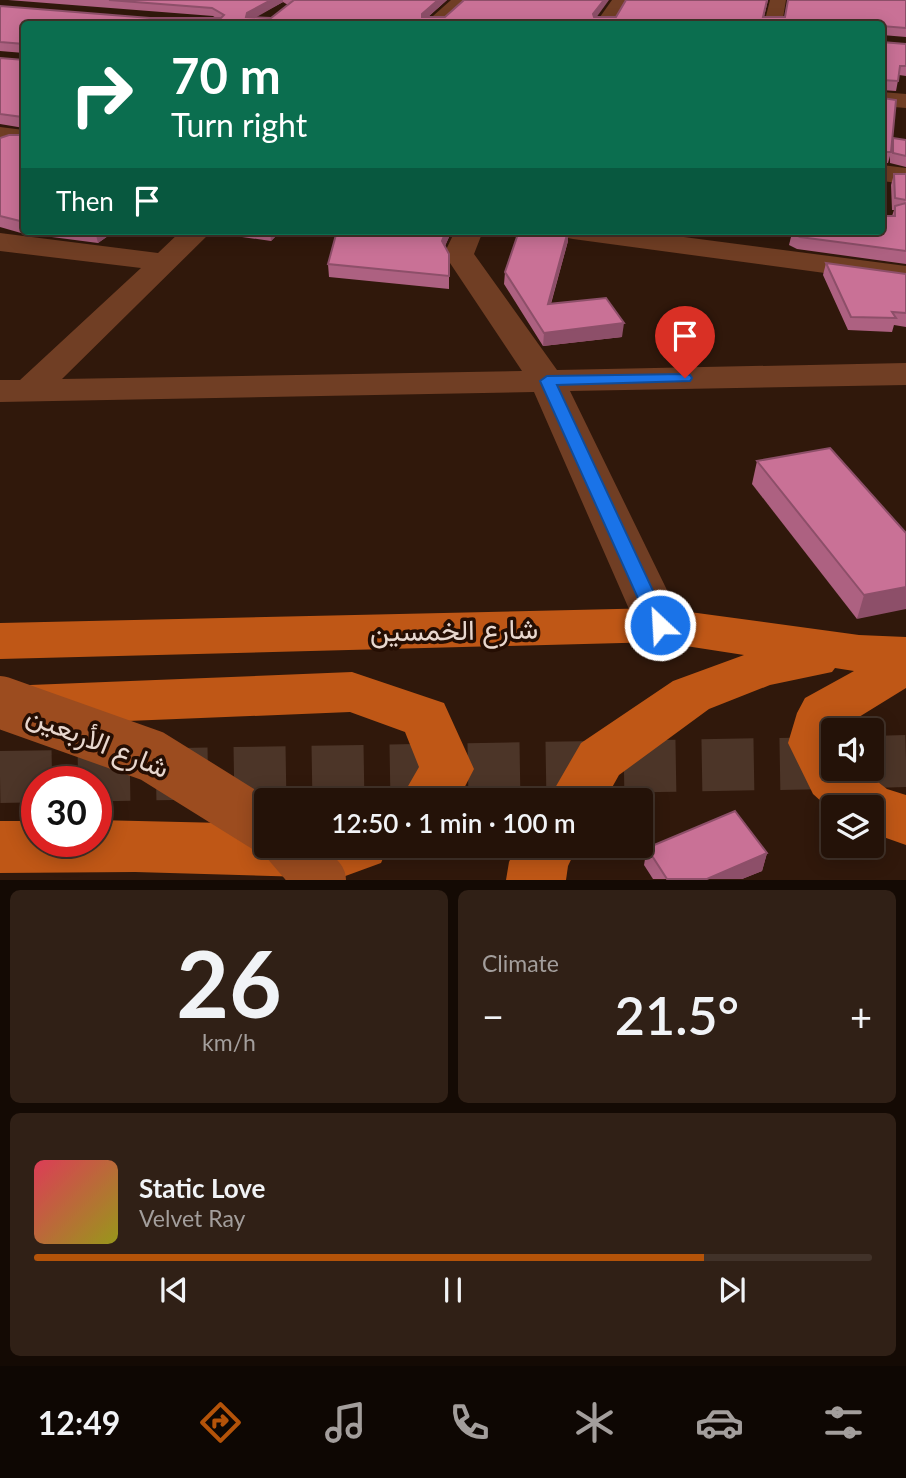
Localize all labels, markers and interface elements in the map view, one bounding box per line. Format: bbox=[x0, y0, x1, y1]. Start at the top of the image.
text: 70 m bbox=[171, 46, 281, 104]
icon: right bbox=[56, 49, 147, 140]
text: Turn right bbox=[171, 105, 307, 144]
icon: arrive bbox=[128, 182, 166, 220]
text: Then bbox=[56, 185, 114, 217]
pin bbox=[655, 306, 715, 378]
icon: arrive bbox=[666, 317, 704, 355]
position arrow bbox=[623, 588, 697, 662]
street label: شارع الخمسين bbox=[370, 611, 538, 650]
street label: شارع الأربعين bbox=[21, 696, 174, 787]
map controls bbox=[821, 718, 884, 858]
button: sound bbox=[821, 718, 884, 781]
speed limit sign: 30 bbox=[21, 766, 112, 857]
button: layers bbox=[821, 795, 884, 858]
text: 12:50 · 1 min · 100 m bbox=[331, 807, 576, 839]
text: 26 bbox=[176, 928, 282, 1037]
text: Climate bbox=[482, 949, 559, 977]
text: 21.5° bbox=[615, 984, 739, 1046]
text: − bbox=[482, 993, 504, 1039]
text: + bbox=[850, 993, 872, 1039]
text: km/h bbox=[202, 1028, 256, 1056]
text: Static Love bbox=[139, 1172, 266, 1204]
text: Velvet Ray bbox=[139, 1204, 245, 1232]
icon: previous bbox=[155, 1271, 193, 1309]
icon: pause bbox=[434, 1271, 472, 1309]
icon: next bbox=[713, 1271, 751, 1309]
icon: directions bbox=[196, 1398, 245, 1447]
icon: music bbox=[321, 1398, 370, 1447]
icon: phone bbox=[445, 1398, 494, 1447]
icon: climate bbox=[570, 1398, 619, 1447]
icon: car bbox=[695, 1398, 744, 1447]
icon: filters bbox=[819, 1398, 868, 1447]
text: 12:49 bbox=[38, 1403, 120, 1442]

